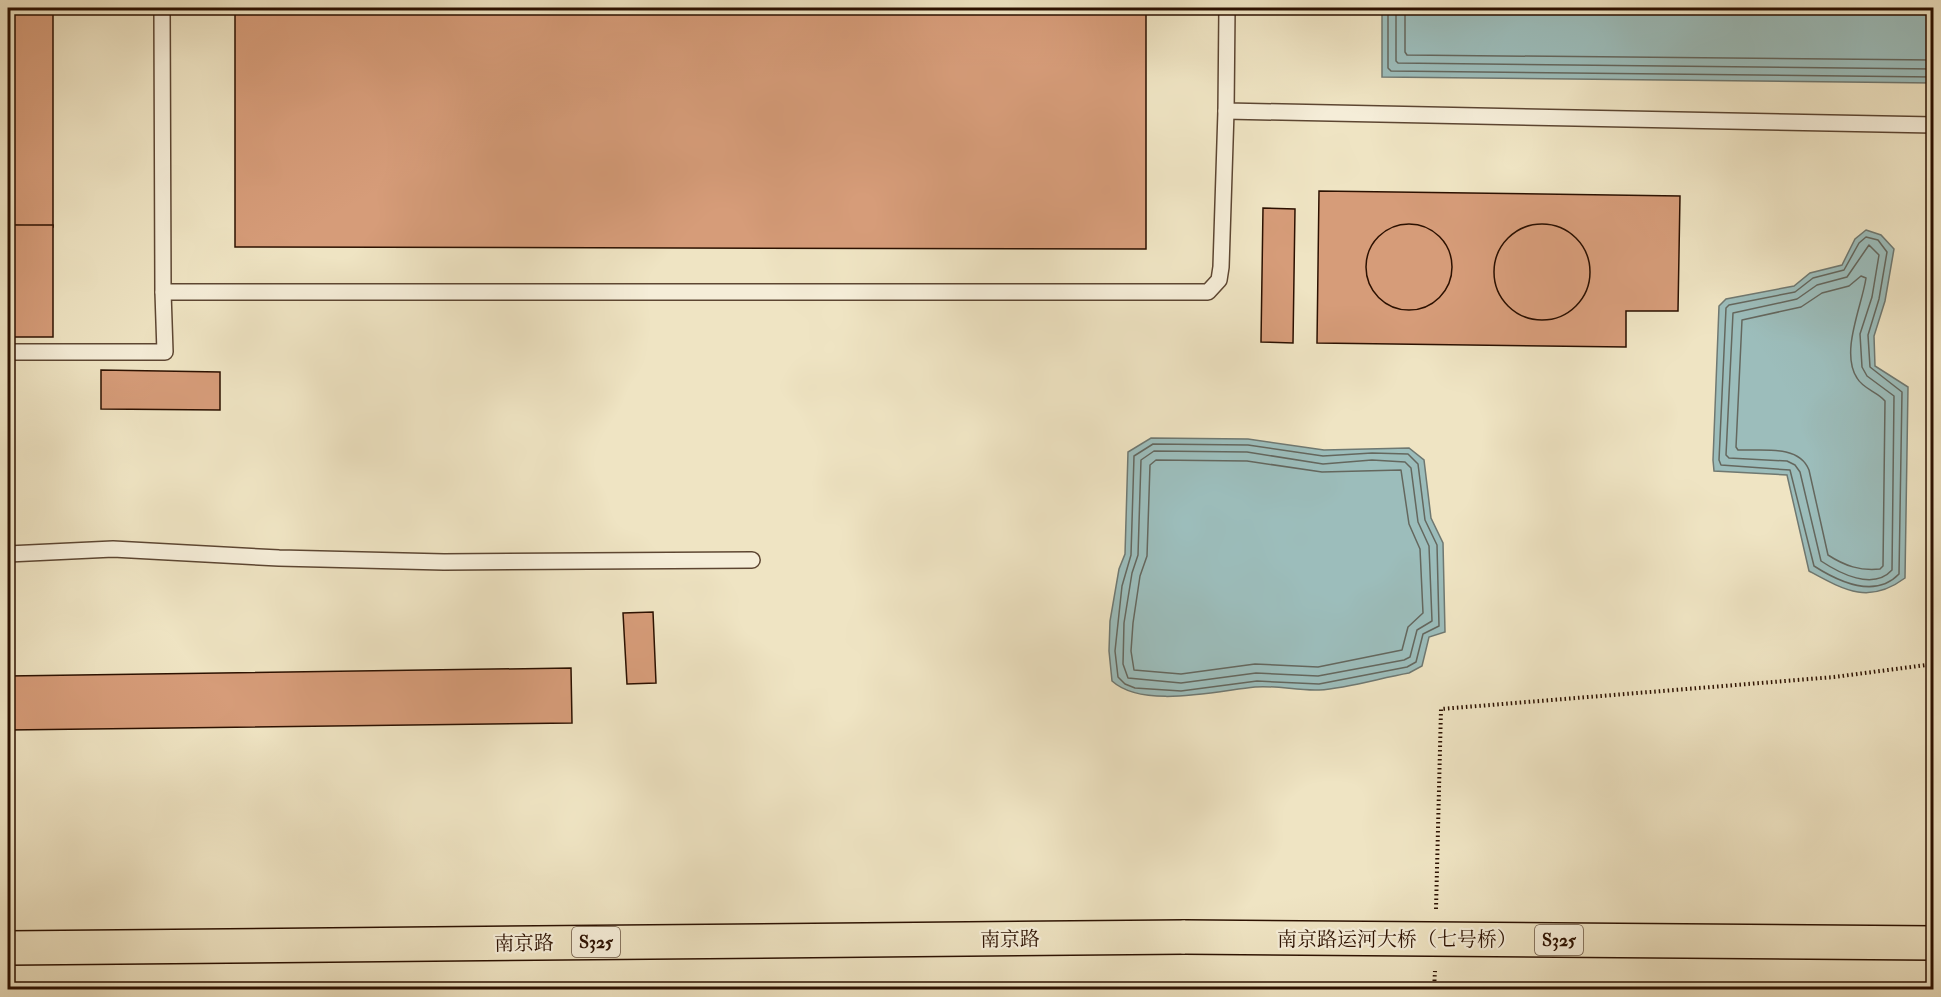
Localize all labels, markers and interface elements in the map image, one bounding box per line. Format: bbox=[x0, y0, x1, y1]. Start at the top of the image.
road number: S325 bbox=[1535, 925, 1583, 955]
street label: 南京路 bbox=[980, 926, 1040, 953]
road number: S325 bbox=[572, 927, 620, 957]
street label: 南京路运河大桥（七号桥） bbox=[1277, 927, 1517, 952]
street label: 南京路 bbox=[494, 930, 554, 957]

